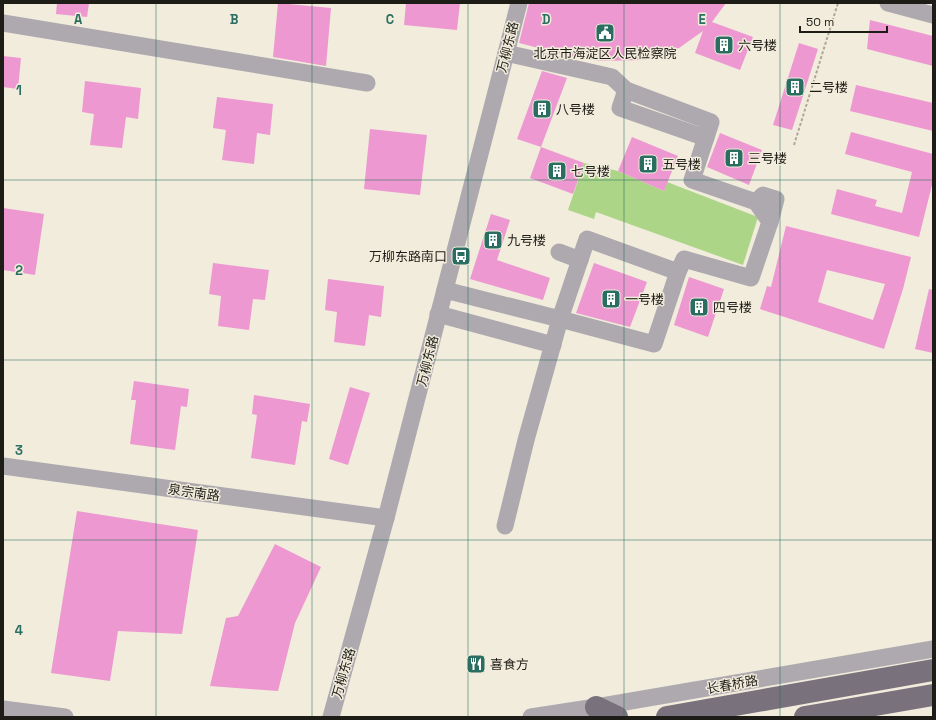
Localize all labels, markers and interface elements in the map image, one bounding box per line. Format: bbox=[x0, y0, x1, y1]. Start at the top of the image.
scale bar bbox=[800, 8, 887, 34]
text: A bbox=[74, 11, 83, 28]
text: B bbox=[230, 11, 239, 28]
text: C bbox=[386, 11, 394, 28]
text: D bbox=[542, 11, 551, 28]
text: E bbox=[698, 11, 706, 28]
text: 50 m bbox=[806, 14, 834, 30]
street label: 万柳东路 bbox=[493, 20, 522, 74]
public building icon: 北京市海淀区人民检察院 bbox=[594, 22, 616, 44]
building icon: 六号楼 bbox=[713, 34, 735, 56]
place label: 六号楼 bbox=[738, 37, 777, 54]
place label: 北京市海淀区人民检察院 bbox=[533, 45, 677, 62]
building icon: 二号楼 bbox=[784, 76, 806, 98]
place label: 二号楼 bbox=[809, 79, 848, 96]
text: 1 bbox=[16, 82, 22, 99]
building icon: 八号楼 bbox=[531, 98, 553, 120]
place label: 八号楼 bbox=[556, 101, 595, 118]
building icon: 三号楼 bbox=[723, 147, 745, 169]
place label: 三号楼 bbox=[748, 150, 787, 167]
building icon: 五号楼 bbox=[637, 153, 659, 175]
place label: 五号楼 bbox=[662, 156, 701, 173]
building icon: 七号楼 bbox=[546, 160, 568, 182]
place label: 七号楼 bbox=[571, 163, 610, 180]
building icon: 九号楼 bbox=[482, 229, 504, 251]
place label: 九号楼 bbox=[507, 232, 546, 249]
bus stop icon: 万柳东路南口 bbox=[450, 245, 472, 267]
place label: 万柳东路南口 bbox=[369, 248, 447, 265]
text: 2 bbox=[15, 262, 23, 279]
building icon: 一号楼 bbox=[600, 288, 622, 310]
place label: 一号楼 bbox=[625, 291, 664, 308]
building icon: 四号楼 bbox=[688, 296, 710, 318]
place label: 四号楼 bbox=[713, 299, 752, 316]
street label: 万柳东路 bbox=[413, 334, 442, 388]
text: 3 bbox=[15, 442, 23, 459]
street label: 泉宗南路 bbox=[167, 480, 221, 505]
text: 4 bbox=[15, 622, 23, 639]
street label: 万柳东路 bbox=[328, 646, 359, 700]
restaurant icon: 喜食方 bbox=[465, 653, 487, 675]
place label: 喜食方 bbox=[490, 656, 529, 673]
street label: 长春桥路 bbox=[705, 672, 759, 697]

